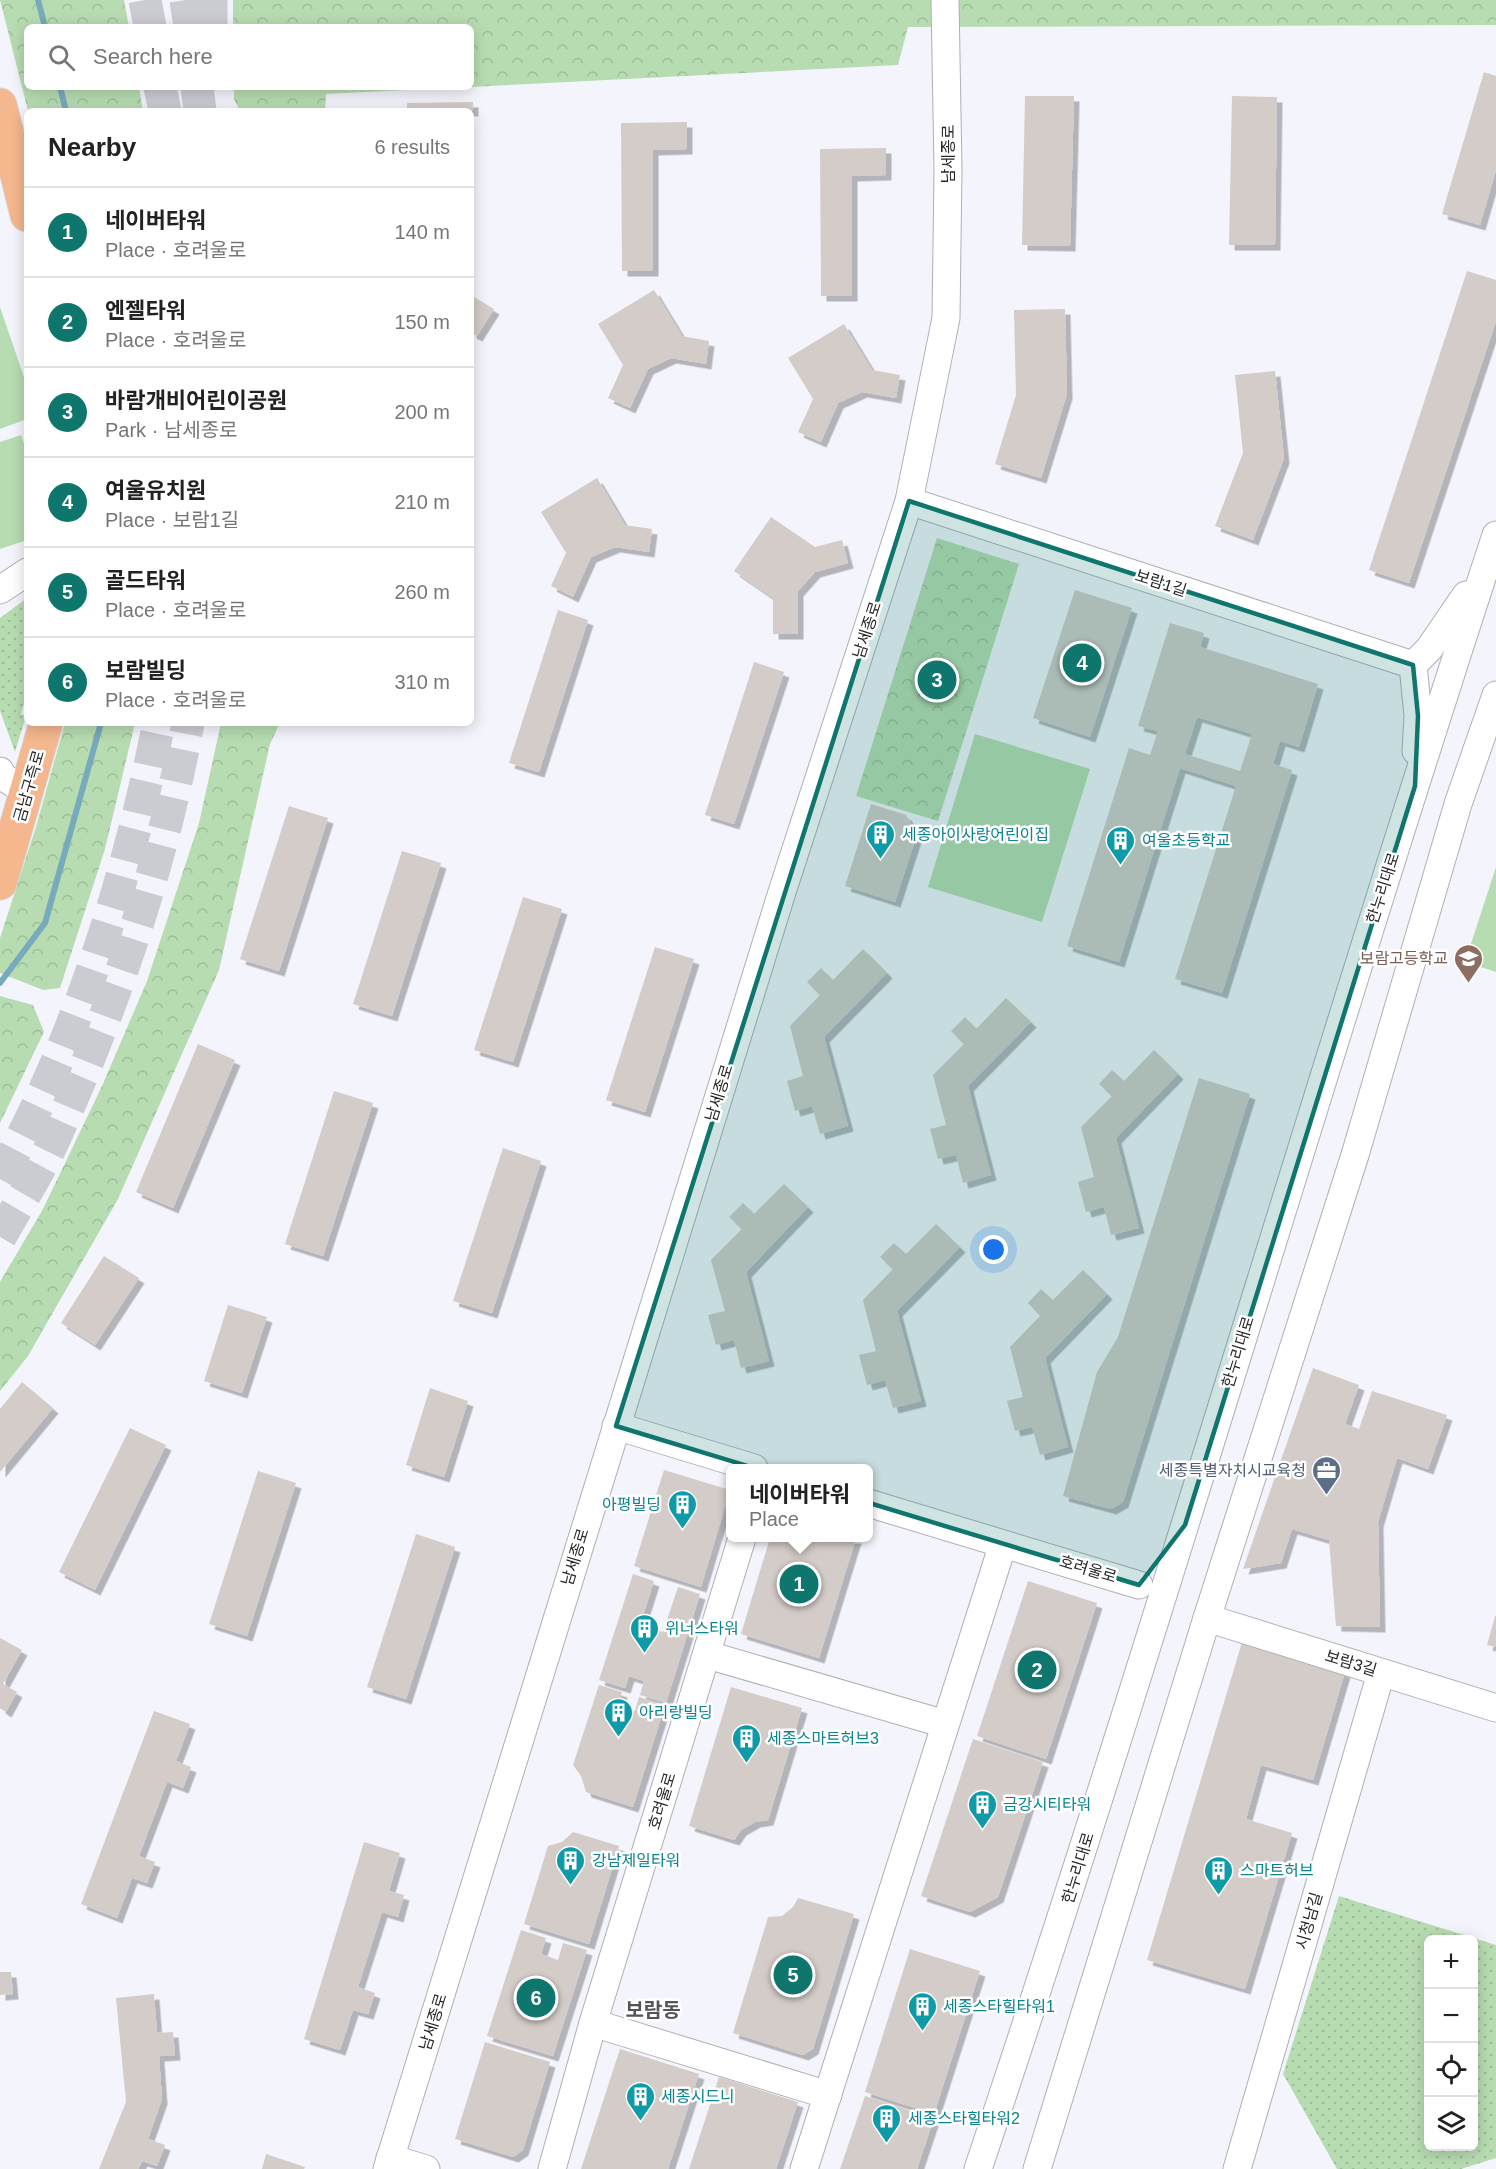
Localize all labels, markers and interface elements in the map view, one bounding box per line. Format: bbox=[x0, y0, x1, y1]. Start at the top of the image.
search box bbox=[24, 24, 474, 90]
icon: search bbox=[45, 41, 78, 74]
text: Search here bbox=[93, 44, 213, 69]
street label: 남세종로 bbox=[940, 124, 957, 183]
text: Nearby bbox=[48, 132, 136, 162]
text: 6 results bbox=[374, 136, 450, 158]
text: 네이버타워 bbox=[105, 208, 206, 233]
text: 1 bbox=[62, 221, 73, 243]
text: 140 m bbox=[394, 221, 450, 243]
text: Place · 호려울로 bbox=[105, 239, 246, 261]
text: 엔젤타워 bbox=[105, 298, 186, 323]
text: 2 bbox=[62, 311, 73, 333]
text: 150 m bbox=[394, 311, 450, 333]
text: Place · 호려울로 bbox=[105, 329, 246, 351]
text: 바람개비어린이공원 bbox=[105, 388, 287, 413]
text: 3 bbox=[62, 401, 73, 423]
text: 200 m bbox=[394, 401, 450, 423]
text: Park · 남세종로 bbox=[105, 419, 238, 441]
text: 여울유치원 bbox=[105, 478, 206, 503]
text: 4 bbox=[62, 491, 73, 513]
text: 210 m bbox=[394, 491, 450, 513]
text: Place · 보람1길 bbox=[105, 509, 239, 531]
street label: 보람1길 bbox=[1133, 567, 1189, 599]
text: 골드타워 bbox=[105, 568, 186, 593]
text: 5 bbox=[62, 581, 73, 603]
text: 260 m bbox=[394, 581, 450, 603]
text: Place · 호려울로 bbox=[105, 599, 246, 621]
street label: 남세종로 bbox=[850, 599, 884, 661]
pin: 4 bbox=[1062, 640, 1102, 686]
text: 보람빌딩 bbox=[105, 658, 186, 683]
pin: 3 bbox=[918, 658, 956, 702]
text: 6 bbox=[62, 671, 73, 693]
text: 310 m bbox=[394, 671, 450, 693]
text: Place · 호려울로 bbox=[105, 689, 246, 711]
street label: 금남구즉로 bbox=[11, 748, 47, 824]
building icon: 세종아이사랑어린이집 bbox=[865, 818, 897, 860]
building icon: 여울초등학교 bbox=[1105, 824, 1137, 866]
place label: 세종아이사랑어린이집 bbox=[902, 826, 1049, 843]
place label: 여울초등학교 bbox=[1142, 832, 1230, 849]
street label: 한누리대로 bbox=[1364, 850, 1403, 926]
school or university icon: 보람고등학교 bbox=[1453, 942, 1485, 984]
place label: 보람고등학교 bbox=[1360, 950, 1448, 967]
street label: 남세종로 bbox=[702, 1062, 736, 1124]
your location bbox=[979, 1235, 1008, 1264]
street label: 한누리대로 bbox=[1219, 1314, 1257, 1390]
office icon: 세종특별자치시교육청 bbox=[1311, 1454, 1343, 1496]
place label: 세종특별자치시교육청 bbox=[1159, 1462, 1306, 1479]
popup bbox=[726, 1464, 873, 1542]
text: 네이버타워 bbox=[749, 1482, 850, 1507]
building icon: 아평빌딩 bbox=[666, 1488, 698, 1530]
place label: 아평빌딩 bbox=[602, 1496, 661, 1513]
text: Place bbox=[749, 1508, 799, 1530]
street label: 남세종로 bbox=[558, 1526, 592, 1588]
street label: 호려울로 bbox=[1057, 1552, 1119, 1586]
pin: 1 bbox=[780, 1562, 818, 1606]
building icon: 위너스타워 bbox=[628, 1612, 660, 1654]
place label: 위너스타워 bbox=[665, 1620, 739, 1637]
street label: 보람3길 bbox=[1323, 1647, 1379, 1679]
pin: 2 bbox=[1018, 1648, 1056, 1692]
building icon: 아리랑빌딩 bbox=[602, 1696, 634, 1738]
place label: 아리랑빌딩 bbox=[639, 1704, 713, 1721]
building icon: 세종스마트허브3 bbox=[730, 1722, 762, 1764]
place label: 세종스마트허브3 bbox=[767, 1730, 879, 1747]
street label: 호려울로 bbox=[645, 1770, 679, 1832]
building icon: 금강시티타워 bbox=[966, 1788, 998, 1830]
place label: 금강시티타워 bbox=[1003, 1796, 1091, 1813]
street label: 한누리대로 bbox=[1059, 1830, 1097, 1906]
building icon: 강남제일타워 bbox=[555, 1844, 587, 1886]
place label: 강남제일타워 bbox=[592, 1852, 680, 1869]
building icon: 스마트허브 bbox=[1203, 1854, 1235, 1896]
place label: 스마트허브 bbox=[1240, 1862, 1314, 1879]
street label: 시청남길 bbox=[1293, 1890, 1325, 1952]
map controls bbox=[1424, 1935, 1478, 2151]
button: + bbox=[1424, 1935, 1478, 1989]
pin: 5 bbox=[774, 1952, 812, 1998]
pin: 6 bbox=[516, 1976, 556, 2020]
button: − bbox=[1424, 1989, 1478, 2043]
building icon: 세종스타힐타워1 bbox=[906, 1990, 938, 2032]
street label: 남세종로 bbox=[416, 1991, 450, 2053]
place label: 세종스타힐타워1 bbox=[943, 1998, 1055, 2015]
district label: 보람동 bbox=[625, 1999, 681, 2021]
button: locate bbox=[1424, 2043, 1478, 2097]
building icon: 세종시드니 bbox=[624, 2080, 656, 2122]
place label: 세종시드니 bbox=[661, 2088, 735, 2105]
button: layers bbox=[1424, 2097, 1478, 2151]
building icon: 세종스타힐타워2 bbox=[871, 2102, 903, 2144]
place label: 세종스타힐타워2 bbox=[908, 2110, 1020, 2127]

